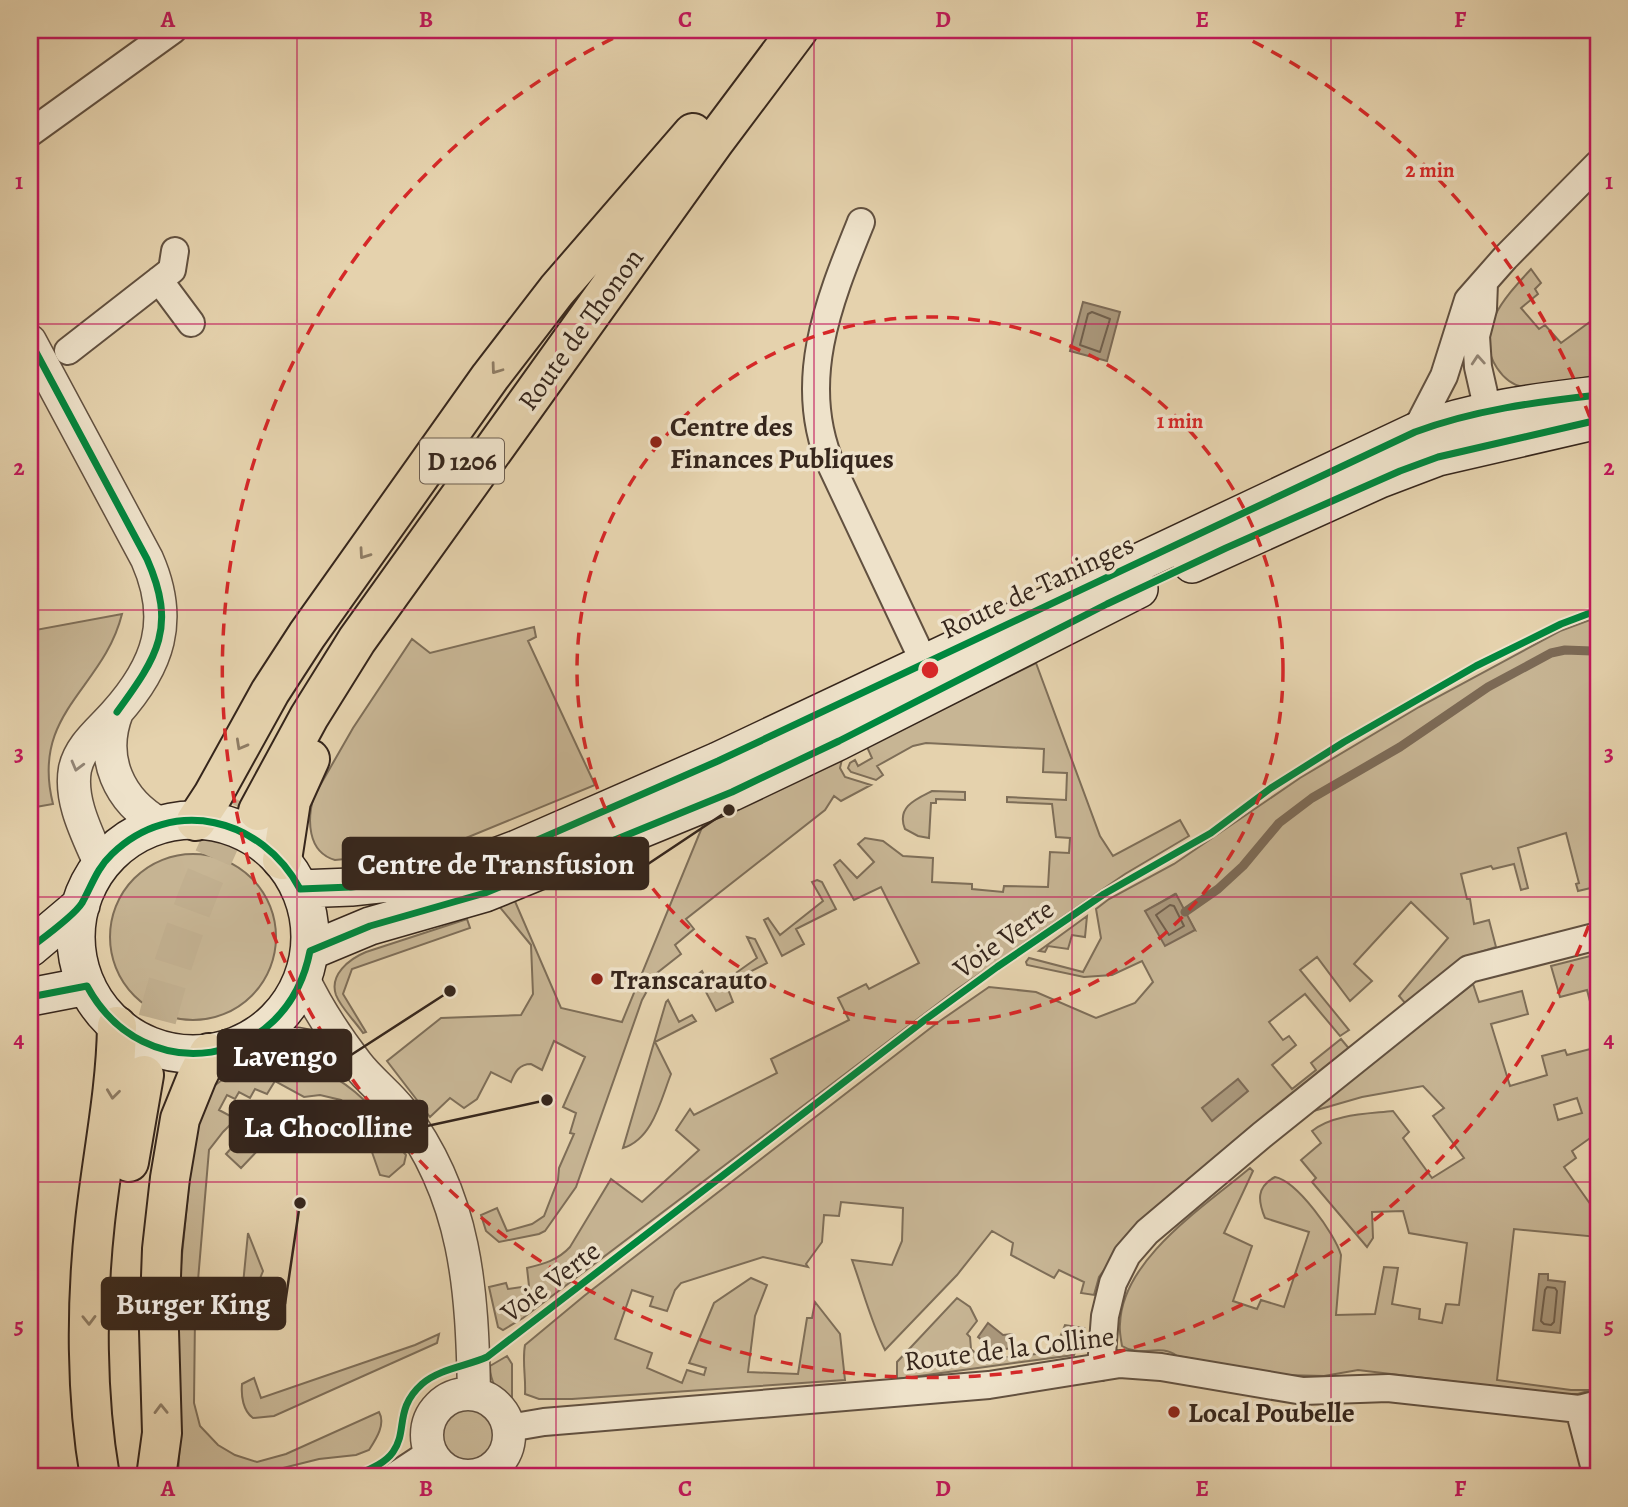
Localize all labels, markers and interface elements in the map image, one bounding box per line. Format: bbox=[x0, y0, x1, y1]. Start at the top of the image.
text: A bbox=[160, 4, 176, 35]
text: B bbox=[419, 4, 433, 35]
text: C bbox=[678, 4, 692, 35]
text: D bbox=[935, 4, 951, 35]
text: E bbox=[1195, 4, 1209, 35]
text: F bbox=[1454, 4, 1467, 35]
text: 2 min bbox=[1405, 156, 1455, 184]
text: 1 bbox=[15, 166, 23, 197]
text: 1 bbox=[1605, 166, 1613, 197]
street label: Route de Thonon bbox=[509, 241, 653, 418]
one-way arrow bbox=[1471, 354, 1486, 365]
one-way arrow bbox=[492, 361, 505, 374]
text: 1 min bbox=[1157, 407, 1204, 435]
place label: Centre des Finances Publiques bbox=[670, 408, 894, 478]
marker: Centre des Finances Publiques bbox=[648, 434, 664, 450]
road number: D 1206 bbox=[420, 438, 504, 484]
text: 2 bbox=[13, 452, 25, 483]
text: 2 bbox=[1603, 452, 1615, 483]
street label: Route de Taninges bbox=[935, 525, 1140, 648]
one-way arrow bbox=[360, 546, 372, 559]
centre of rings bbox=[918, 658, 942, 682]
text: 3 bbox=[14, 738, 24, 769]
one-way arrow bbox=[236, 738, 249, 750]
text: 3 bbox=[1604, 738, 1614, 769]
one-way arrow bbox=[71, 760, 85, 772]
callout: Centre de Transfusion bbox=[343, 838, 648, 889]
text: Centre de Transfusion bbox=[357, 844, 635, 884]
street label: Voie Verte bbox=[945, 890, 1062, 988]
place label: Transcarauto bbox=[611, 961, 768, 999]
marker: Transcarauto bbox=[589, 971, 605, 987]
text: 4 bbox=[14, 1024, 25, 1055]
text: 4 bbox=[1604, 1024, 1615, 1055]
callout: Lavengo bbox=[218, 1030, 351, 1081]
text: Lavengo bbox=[233, 1036, 337, 1076]
one-way arrow bbox=[105, 1088, 120, 1100]
callout: La Chocolline bbox=[230, 1101, 427, 1152]
text: La Chocolline bbox=[243, 1107, 413, 1147]
street label: Voie Verte bbox=[492, 1232, 608, 1332]
callout: Burger King bbox=[102, 1278, 285, 1329]
text: Burger King bbox=[116, 1284, 271, 1324]
text: 5 bbox=[14, 1310, 24, 1341]
text: 5 bbox=[1604, 1310, 1614, 1341]
one-way arrow bbox=[82, 1315, 97, 1326]
street label: Route de la Colline bbox=[902, 1317, 1116, 1381]
place label: Local Poubelle bbox=[1188, 1394, 1355, 1432]
one-way arrow bbox=[153, 1404, 169, 1414]
marker: Local Poubelle bbox=[1166, 1404, 1182, 1420]
text: A bbox=[160, 1473, 176, 1504]
text: B bbox=[419, 1473, 433, 1504]
text: C bbox=[678, 1473, 692, 1504]
text: D bbox=[935, 1473, 951, 1504]
text: E bbox=[1195, 1473, 1209, 1504]
text: F bbox=[1454, 1473, 1467, 1504]

